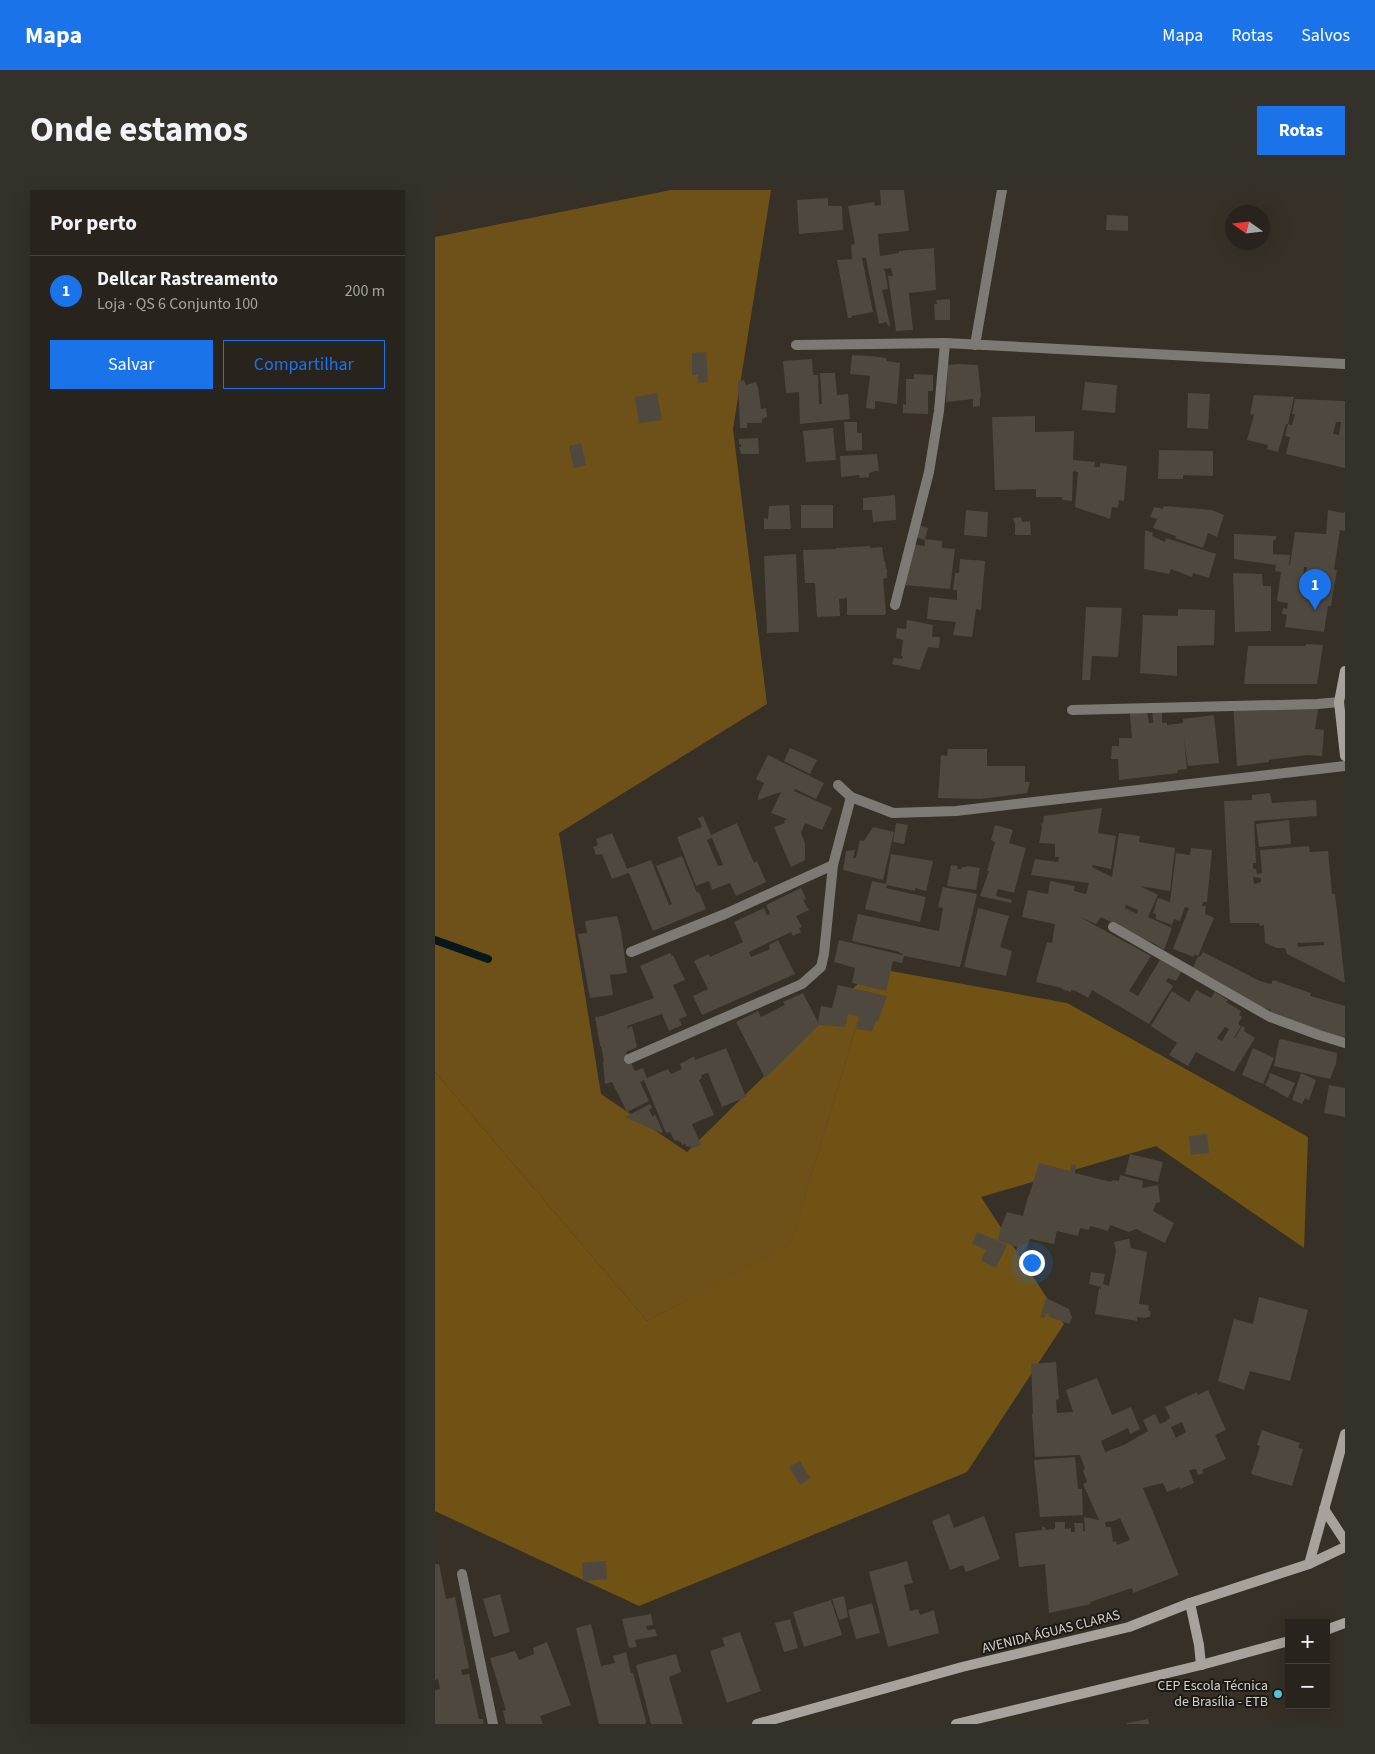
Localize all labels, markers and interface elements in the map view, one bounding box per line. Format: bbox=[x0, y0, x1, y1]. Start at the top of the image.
text: Mapa bbox=[25, 18, 82, 53]
text: Mapa bbox=[1162, 23, 1203, 48]
text: Rotas bbox=[1231, 23, 1273, 48]
text: Salvos bbox=[1301, 23, 1350, 48]
text: Onde estamos bbox=[30, 105, 248, 155]
button: Rotas bbox=[1257, 106, 1345, 155]
north arrow bbox=[1225, 205, 1270, 250]
text: Por perto bbox=[50, 208, 137, 238]
text: Dellcar Rastreamento bbox=[97, 266, 278, 293]
text: 1 bbox=[62, 280, 70, 302]
text: 200 m bbox=[345, 280, 385, 302]
text: Loja · QS 6 Conjunto 100 bbox=[97, 293, 258, 315]
button: Salvar bbox=[50, 340, 213, 389]
button: Compartilhar bbox=[223, 340, 385, 389]
pin: 1 bbox=[1299, 569, 1331, 610]
your location bbox=[1019, 1250, 1045, 1276]
street label: AVENIDA ÁGUAS CLARAS bbox=[980, 1605, 1122, 1659]
map controls bbox=[1285, 1619, 1330, 1709]
button: + bbox=[1285, 1619, 1330, 1664]
button: − bbox=[1285, 1664, 1330, 1709]
place label: CEP Escola Técnica de Brasília - ETB bbox=[1157, 1676, 1268, 1712]
marker: CEP Escola Técnica de Brasília - ETB bbox=[1272, 1688, 1284, 1700]

